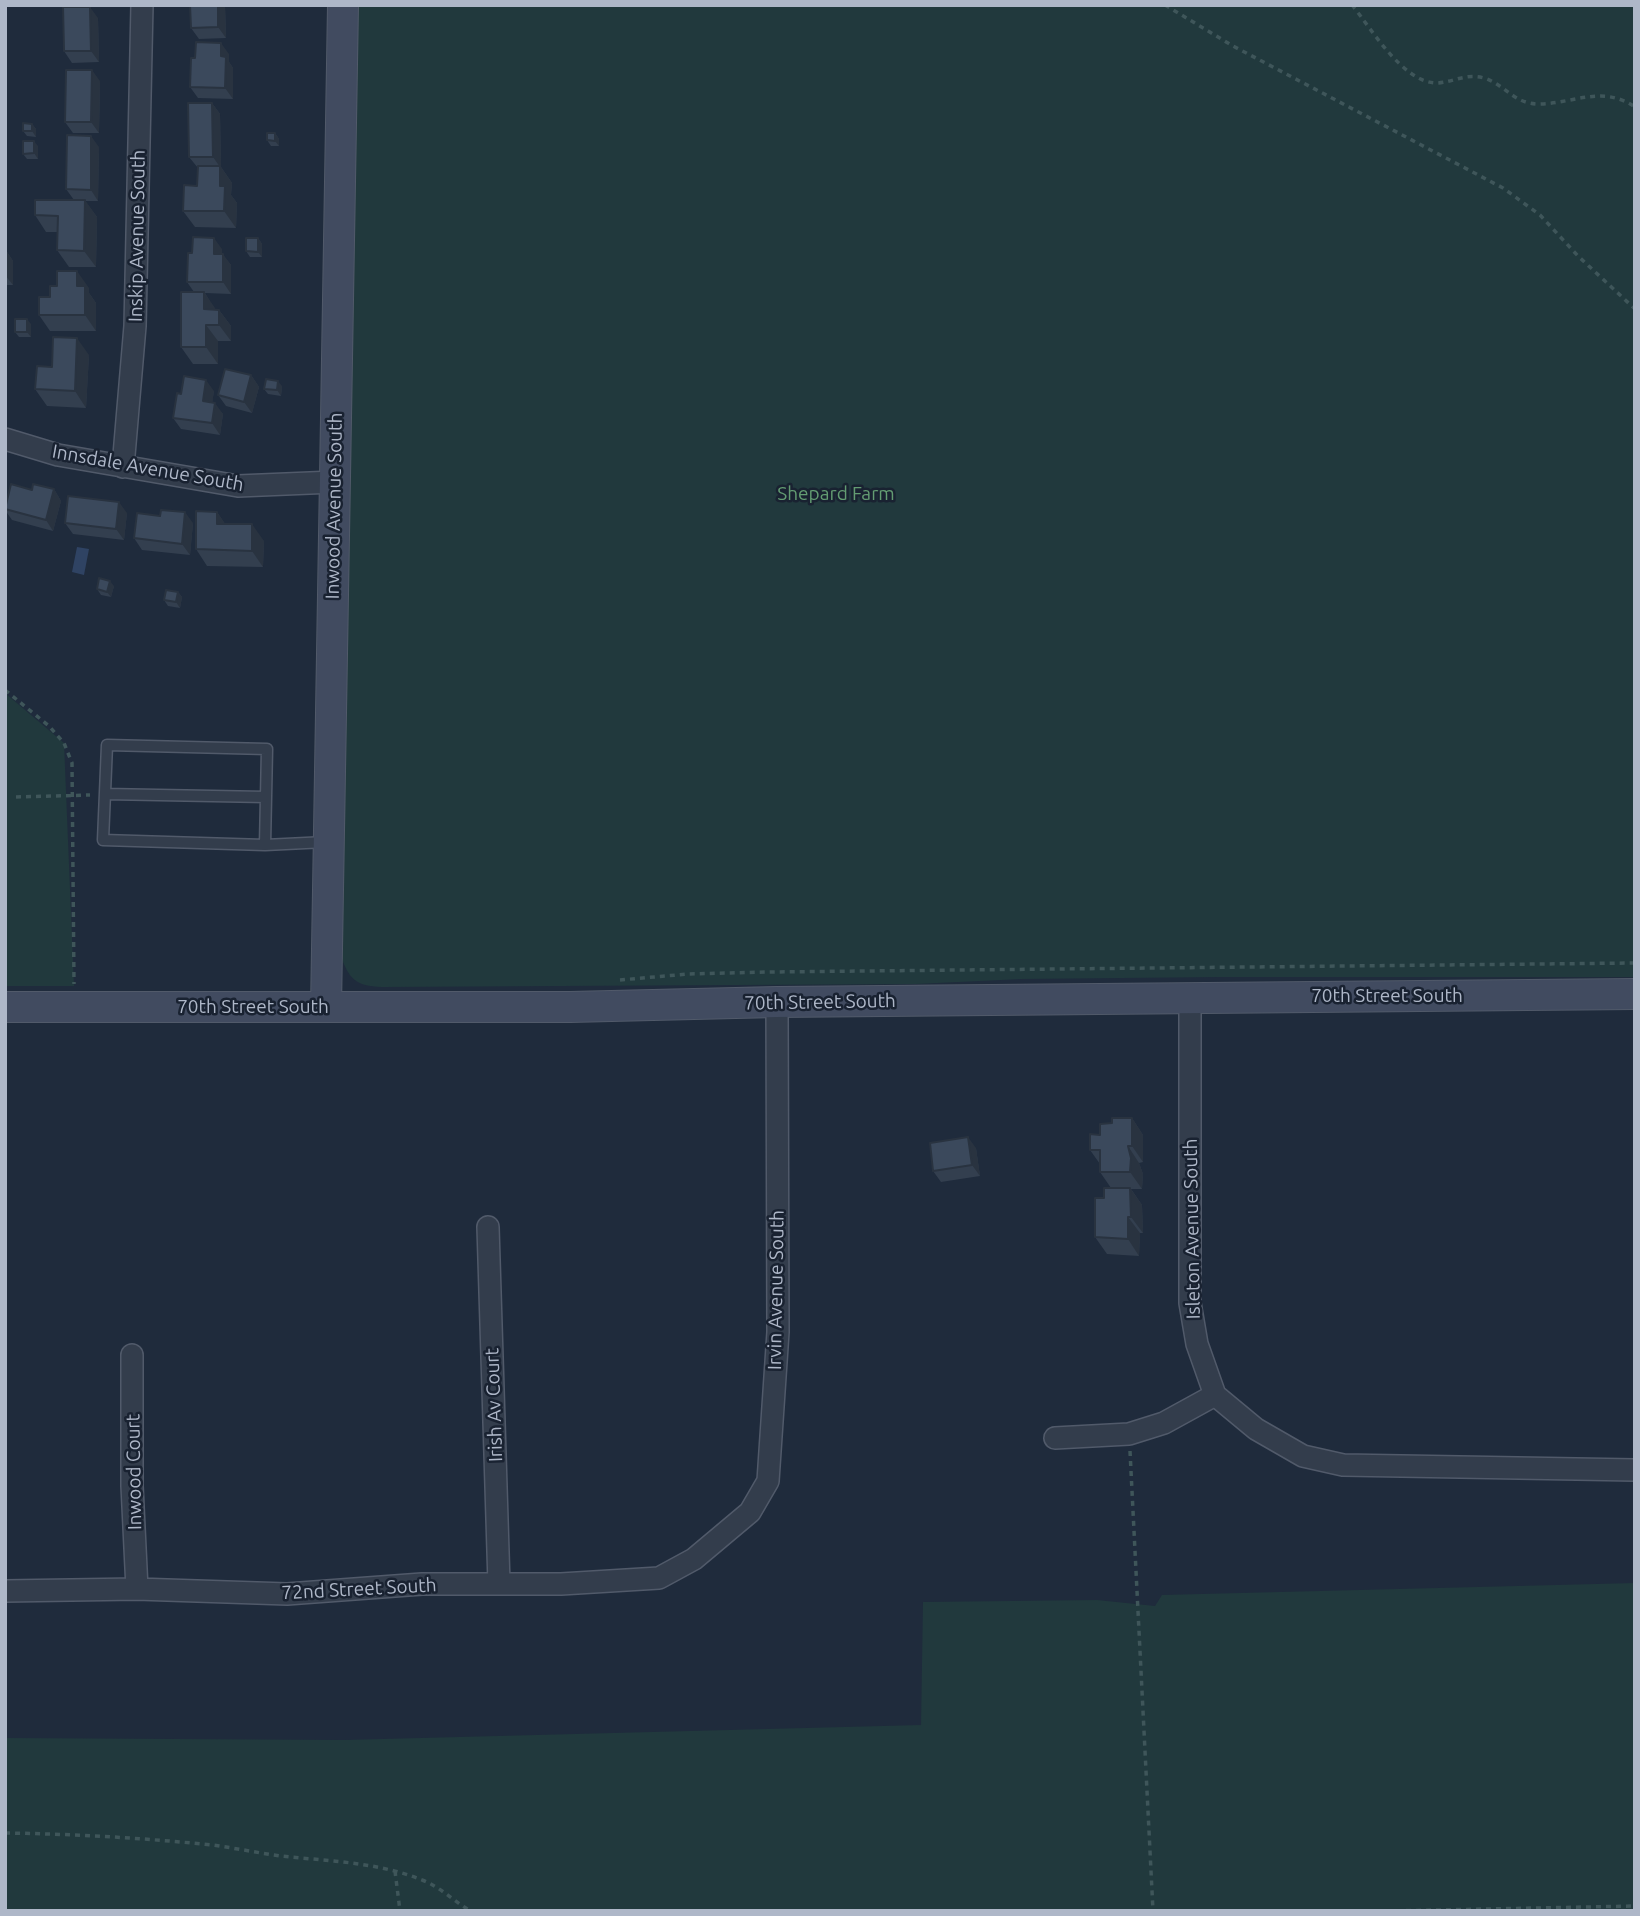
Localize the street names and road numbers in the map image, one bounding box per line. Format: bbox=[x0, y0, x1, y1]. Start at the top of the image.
street label: Inskip Avenue South bbox=[124, 150, 150, 322]
street label: Inwood Avenue South bbox=[321, 412, 347, 600]
street label: Innsdale Avenue South bbox=[50, 440, 246, 496]
street label: 70th Street South bbox=[1311, 985, 1463, 1007]
street label: 70th Street South bbox=[744, 989, 896, 1015]
street label: 70th Street South bbox=[177, 996, 329, 1018]
street label: Isleton Avenue South bbox=[1179, 1138, 1205, 1320]
street label: Irvin Avenue South bbox=[763, 1210, 789, 1370]
street label: Irish Av Court bbox=[481, 1348, 507, 1462]
street label: Inwood Court bbox=[122, 1414, 146, 1530]
street label: 72nd Street South bbox=[281, 1574, 437, 1604]

